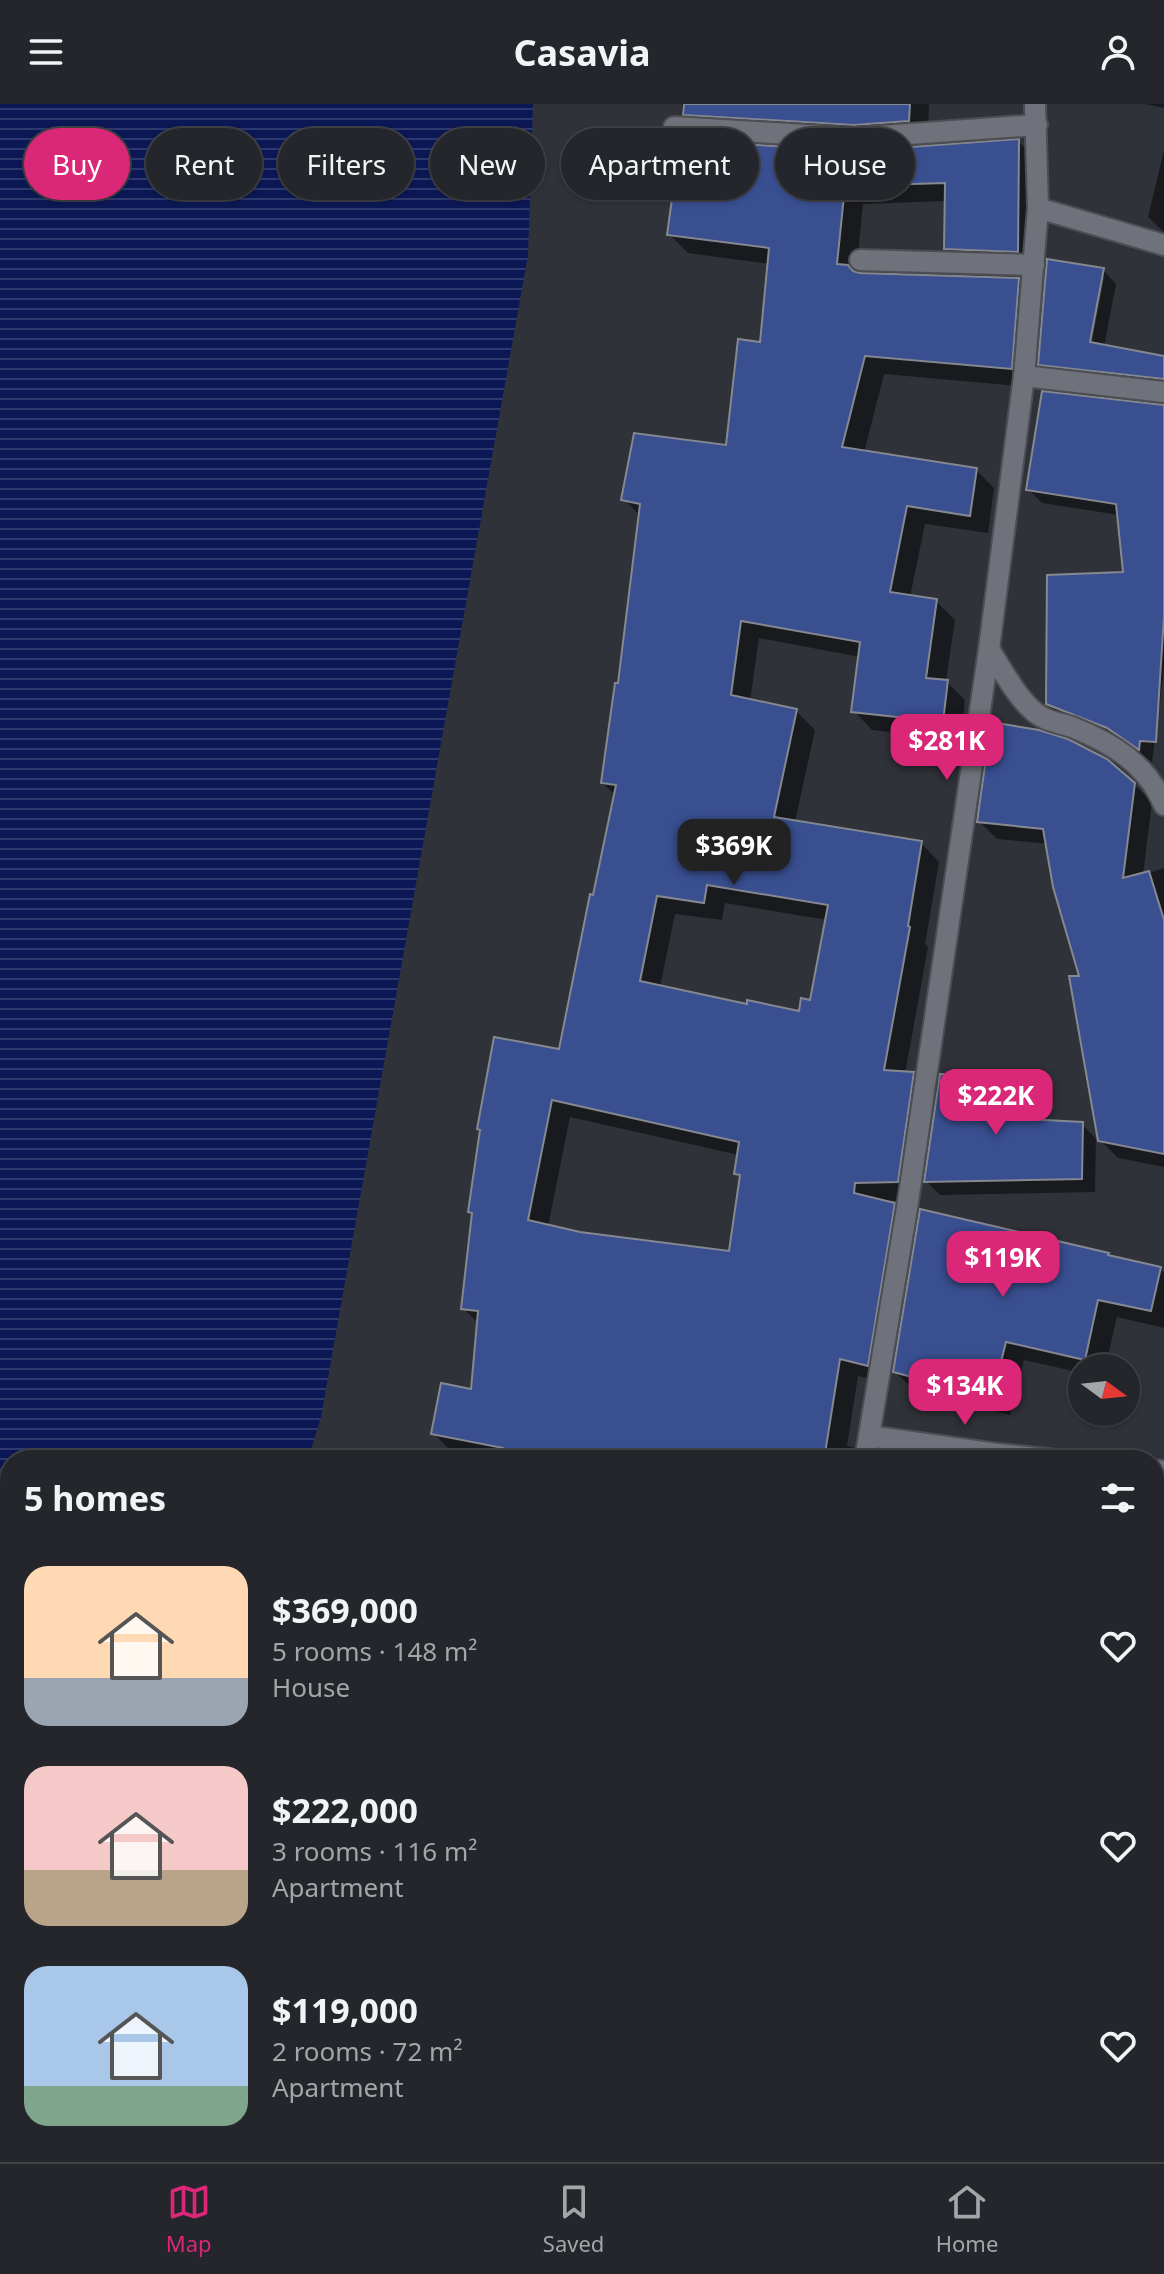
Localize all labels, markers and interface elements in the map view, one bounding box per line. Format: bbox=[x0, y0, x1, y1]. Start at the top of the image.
text: Casavia bbox=[513, 28, 651, 77]
icon: menu bbox=[24, 30, 68, 74]
icon: person bbox=[1096, 30, 1140, 74]
chip: Buy bbox=[24, 128, 130, 200]
chip: Rent bbox=[146, 128, 262, 200]
chip: Filters bbox=[278, 128, 414, 200]
chip: New bbox=[430, 128, 545, 200]
chip: Apartment bbox=[561, 128, 759, 200]
chip: House bbox=[775, 128, 915, 200]
pin: $281K bbox=[891, 714, 1003, 782]
text: $281K bbox=[909, 722, 985, 758]
pin: $369K bbox=[678, 819, 790, 887]
text: $369K bbox=[696, 827, 772, 863]
pin: $222K bbox=[940, 1069, 1052, 1137]
text: $222K bbox=[958, 1077, 1034, 1113]
pin: $119K bbox=[947, 1231, 1059, 1299]
text: $119K bbox=[965, 1239, 1041, 1275]
north arrow bbox=[1068, 1354, 1140, 1426]
map controls bbox=[1068, 1354, 1140, 1426]
pin: $134K bbox=[909, 1359, 1021, 1427]
text: $134K bbox=[927, 1367, 1003, 1403]
text: 5 homes bbox=[24, 1475, 166, 1521]
icon: filters bbox=[1096, 1476, 1140, 1520]
text: $369,000 bbox=[272, 1587, 418, 1633]
icon: home bbox=[88, 1598, 184, 1694]
icon: heart bbox=[1096, 1624, 1140, 1668]
text: 5 rooms · 148 m² bbox=[272, 1633, 477, 1669]
text: House bbox=[272, 1669, 350, 1705]
text: $222,000 bbox=[272, 1787, 418, 1833]
icon: home bbox=[88, 1798, 184, 1894]
icon: heart bbox=[1096, 1824, 1140, 1868]
text: 3 rooms · 116 m² bbox=[272, 1833, 477, 1869]
text: Apartment bbox=[272, 1869, 404, 1905]
text: $119,000 bbox=[272, 1987, 418, 2033]
icon: home bbox=[88, 1998, 184, 2094]
icon: heart bbox=[1096, 2024, 1140, 2068]
text: 2 rooms · 72 m² bbox=[272, 2033, 462, 2069]
text: Apartment bbox=[272, 2069, 404, 2105]
tab: Map bbox=[166, 2180, 212, 2258]
tab: Saved bbox=[543, 2180, 604, 2258]
tab: Home bbox=[936, 2180, 998, 2258]

